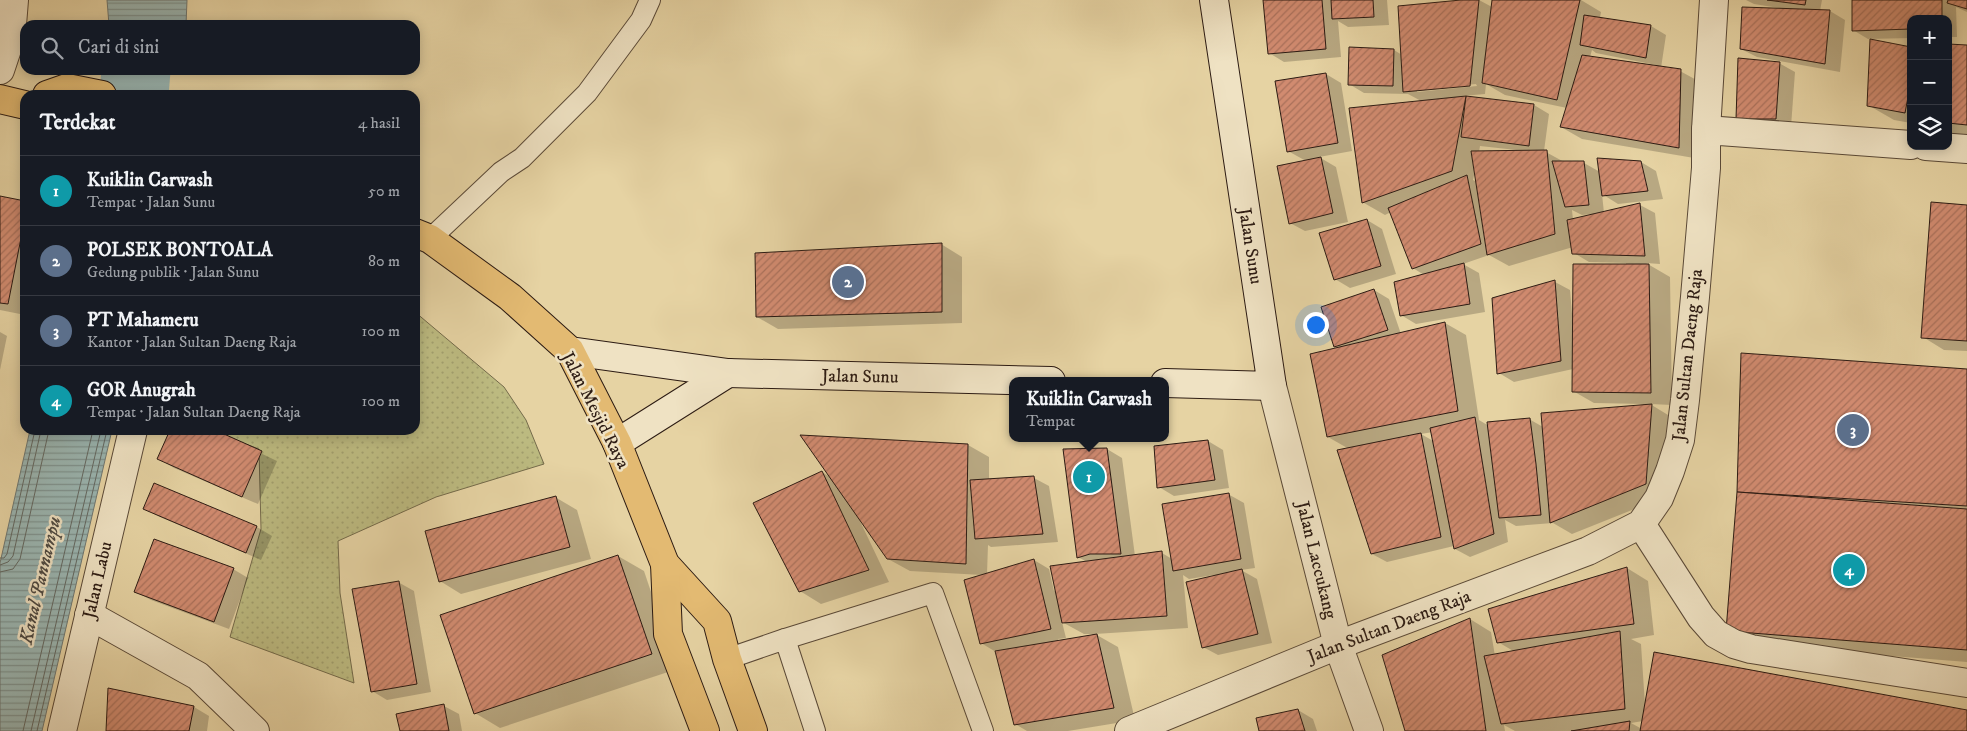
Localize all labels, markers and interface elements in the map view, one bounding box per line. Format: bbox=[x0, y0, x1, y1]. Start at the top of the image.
map controls bbox=[1907, 15, 1952, 150]
button: + bbox=[1907, 15, 1952, 60]
search box bbox=[20, 20, 420, 75]
icon: search bbox=[38, 34, 66, 62]
text: Cari di sini bbox=[78, 36, 159, 59]
button: − bbox=[1907, 60, 1952, 105]
button: layers bbox=[1907, 105, 1952, 150]
text: Terdekat bbox=[40, 110, 115, 136]
text: 4 hasil bbox=[358, 113, 400, 133]
text: Kuiklin Carwash bbox=[87, 169, 213, 192]
text: 1 bbox=[53, 181, 59, 201]
text: 50 m bbox=[368, 181, 400, 201]
text: Tempat · Jalan Sunu bbox=[87, 192, 215, 212]
street label: Jalan Sunu bbox=[1233, 204, 1267, 286]
text: POLSEK BONTOALA bbox=[87, 239, 273, 262]
text: 2 bbox=[52, 251, 60, 271]
text: 80 m bbox=[368, 251, 400, 271]
text: Gedung publik · Jalan Sunu bbox=[87, 262, 259, 282]
pin: 2 bbox=[832, 263, 864, 301]
street label: Jalan Sultan Daeng Raja bbox=[1668, 268, 1708, 444]
text: PT Mahameru bbox=[87, 309, 199, 332]
your location bbox=[1303, 312, 1329, 338]
text: 3 bbox=[53, 321, 59, 341]
text: 100 m bbox=[362, 321, 400, 341]
text: Kantor · Jalan Sultan Daeng Raja bbox=[87, 332, 297, 352]
street label: Jalan Mesjid Raya bbox=[555, 347, 634, 473]
street label: Jalan Sunu bbox=[819, 365, 899, 389]
popup bbox=[1009, 377, 1169, 442]
text: GOR Anugrah bbox=[87, 379, 196, 402]
text: Kuiklin Carwash bbox=[1026, 388, 1152, 411]
text: 4 bbox=[51, 391, 61, 411]
text: 100 m bbox=[362, 391, 400, 411]
text: Tempat · Jalan Sultan Daeng Raja bbox=[87, 402, 301, 422]
text: Tempat bbox=[1026, 411, 1075, 431]
pin: 3 bbox=[1837, 411, 1869, 449]
pin: 1 bbox=[1073, 458, 1105, 496]
street label: Jalan Laccukang bbox=[1290, 497, 1341, 622]
water label: Kanal Pannampu bbox=[14, 514, 67, 648]
street label: Jalan Labu bbox=[78, 539, 118, 623]
pin: 4 bbox=[1833, 551, 1865, 589]
street label: Jalan Sultan Daeng Raja bbox=[1303, 586, 1474, 669]

